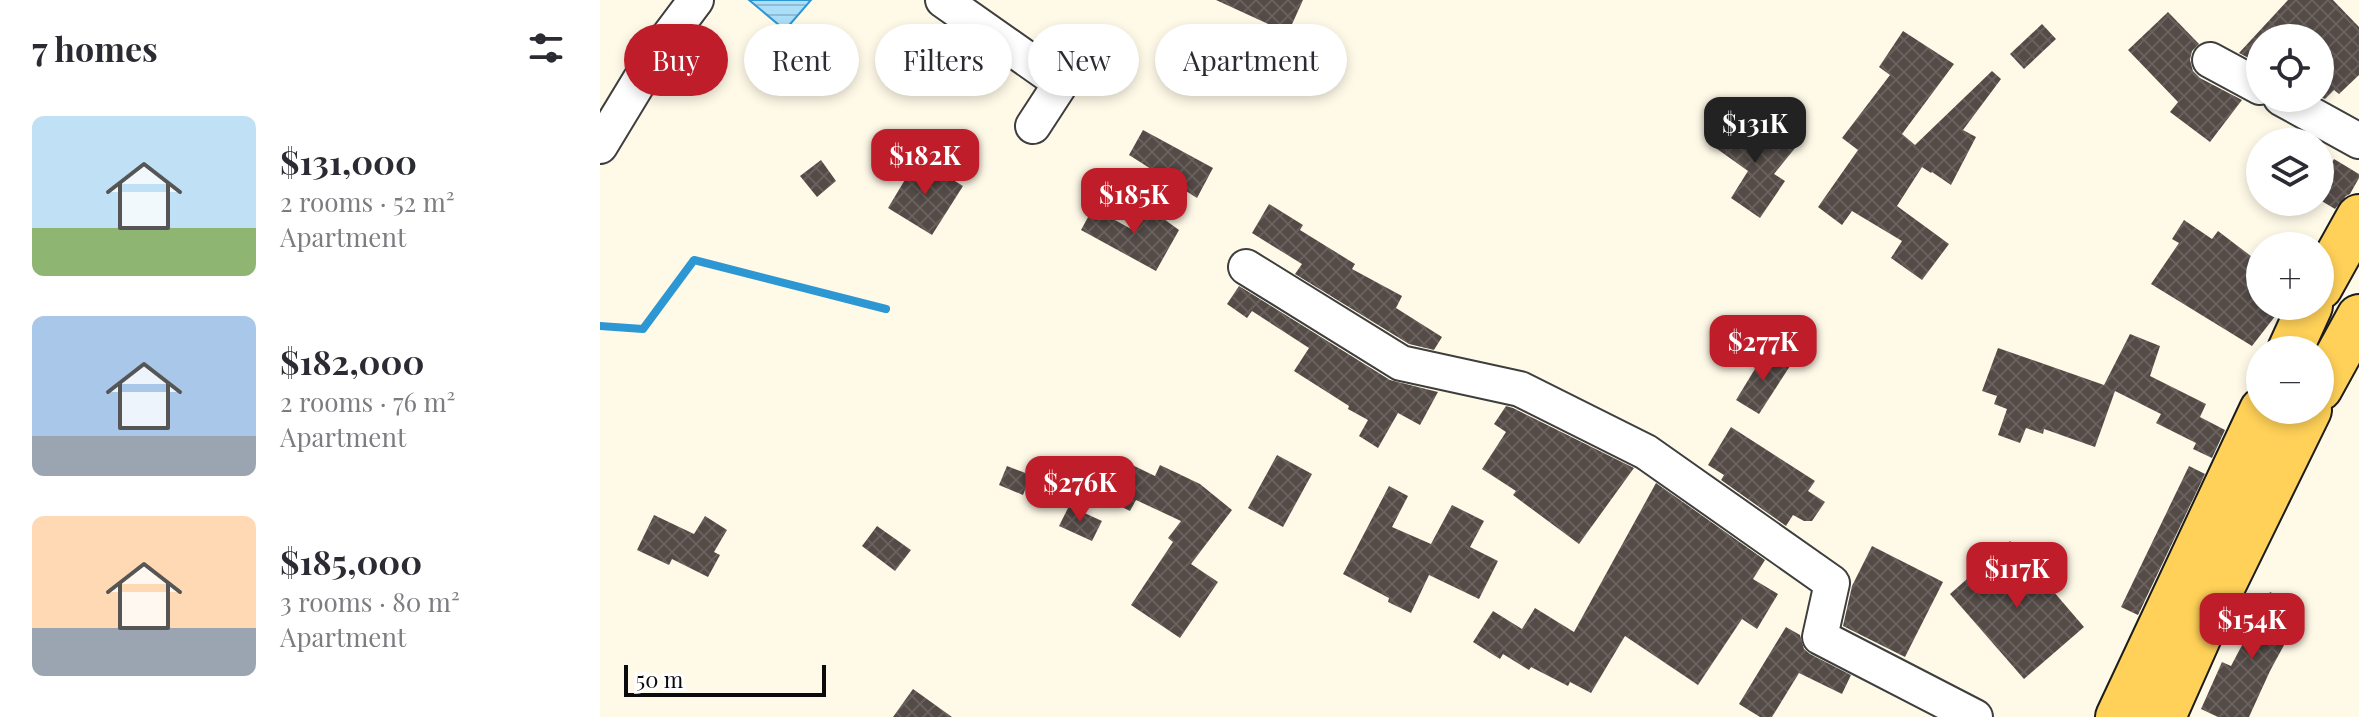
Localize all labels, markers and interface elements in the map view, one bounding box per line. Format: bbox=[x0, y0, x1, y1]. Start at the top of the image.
chip: Buy bbox=[624, 24, 728, 96]
chip: Rent bbox=[744, 24, 859, 96]
chip: Filters bbox=[875, 24, 1012, 96]
chip: New bbox=[1028, 24, 1139, 96]
chip: Apartment bbox=[1155, 24, 1347, 96]
map controls bbox=[2246, 24, 2334, 424]
button: locate bbox=[2246, 24, 2334, 112]
text: 7 homes bbox=[32, 25, 158, 71]
icon: filters bbox=[524, 26, 568, 70]
pin: $131K bbox=[1699, 97, 1811, 165]
text: $131K bbox=[1722, 105, 1788, 140]
button: layers bbox=[2246, 128, 2334, 216]
pin: $182K bbox=[869, 129, 981, 197]
text: $182K bbox=[889, 137, 961, 172]
text: $131,000 bbox=[280, 138, 417, 184]
icon: home bbox=[96, 148, 192, 244]
pin: $185K bbox=[1078, 168, 1190, 236]
text: $185K bbox=[1099, 176, 1169, 211]
text: 2 rooms · 52 m² bbox=[280, 184, 455, 219]
text: Apartment bbox=[280, 219, 406, 254]
button: + bbox=[2246, 232, 2334, 320]
pin: $277K bbox=[1707, 315, 1819, 383]
text: $277K bbox=[1728, 323, 1798, 358]
button: − bbox=[2246, 336, 2334, 424]
text: $182,000 bbox=[280, 338, 424, 384]
icon: home bbox=[96, 348, 192, 444]
text: 2 rooms · 76 m² bbox=[280, 384, 455, 419]
text: Apartment bbox=[280, 419, 406, 454]
pin: $276K bbox=[1024, 456, 1136, 524]
text: $276K bbox=[1043, 464, 1117, 499]
text: $185,000 bbox=[280, 538, 422, 584]
pin: $117K bbox=[1961, 542, 2073, 610]
icon: home bbox=[96, 548, 192, 644]
text: $117K bbox=[1984, 550, 2050, 585]
text: 3 rooms · 80 m² bbox=[280, 584, 460, 619]
pin: $154K bbox=[2196, 593, 2308, 661]
text: $154K bbox=[2218, 601, 2286, 636]
text: Apartment bbox=[280, 619, 406, 654]
scale bar bbox=[624, 661, 826, 697]
text: 50 m bbox=[636, 664, 683, 694]

